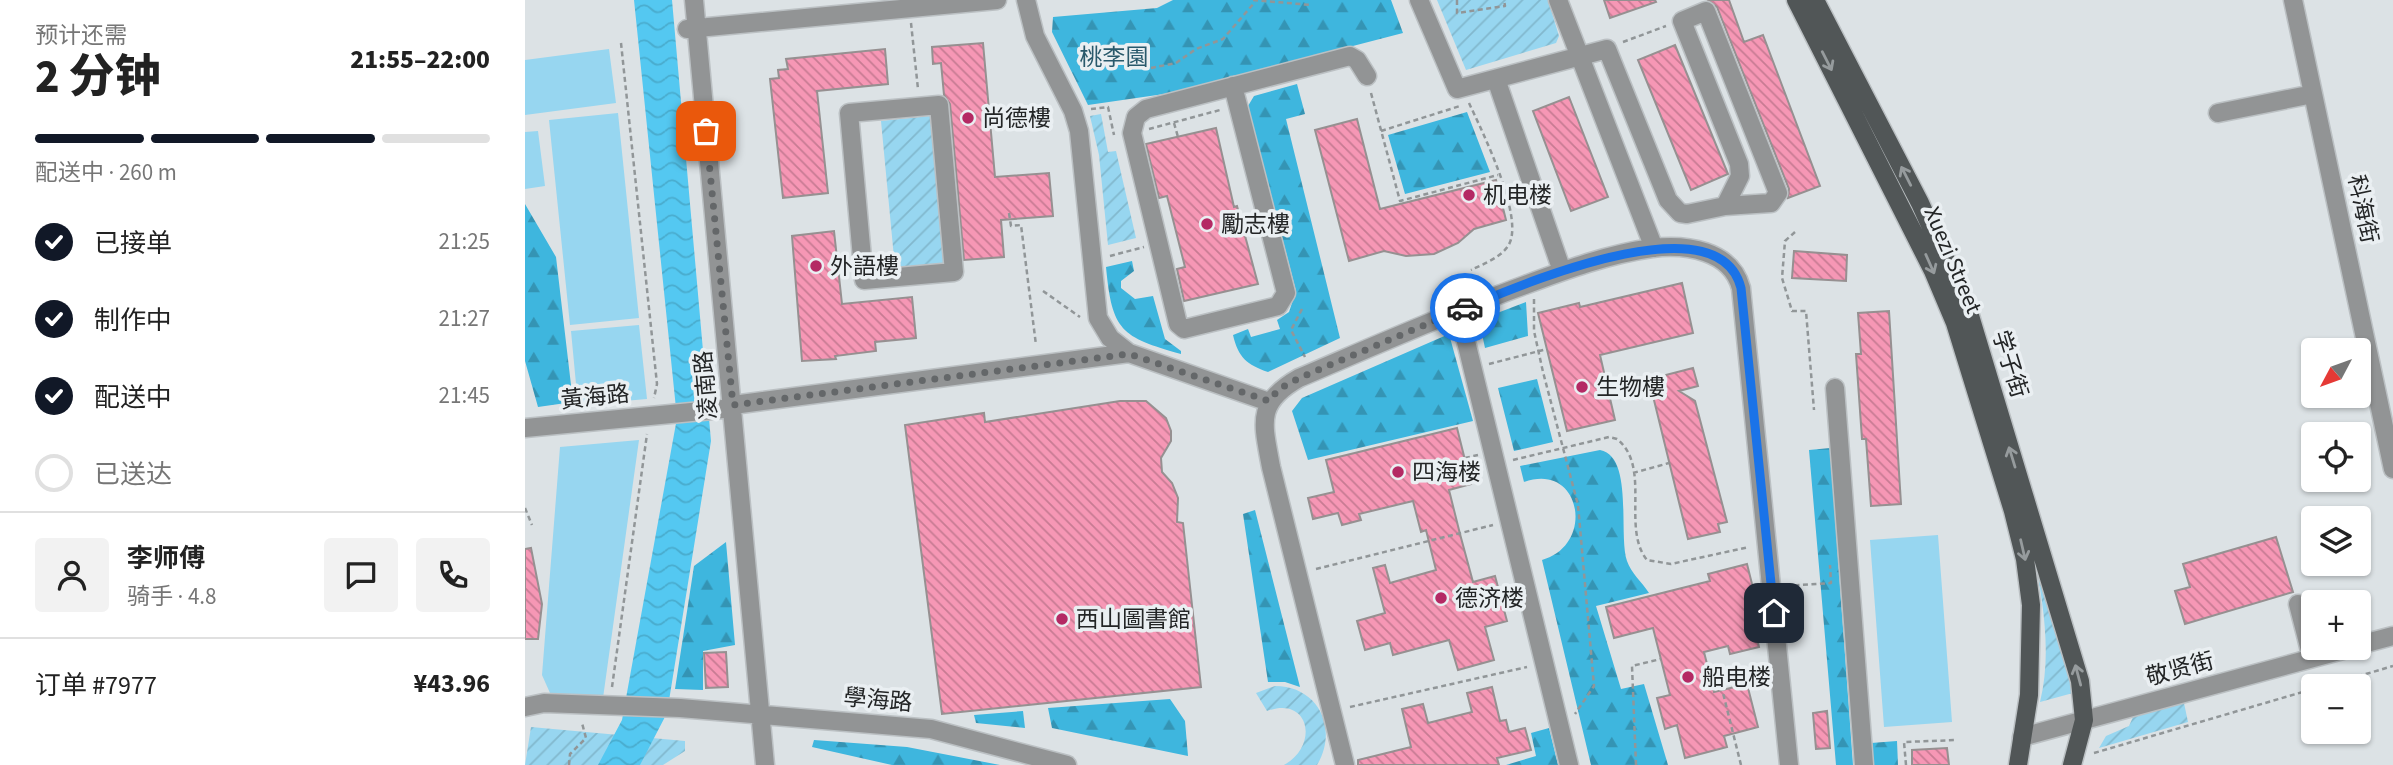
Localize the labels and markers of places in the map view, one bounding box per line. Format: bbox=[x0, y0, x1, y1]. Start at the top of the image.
pin bbox=[676, 101, 736, 161]
place label: 尚德樓 bbox=[982, 102, 1051, 135]
marker: 尚德樓 bbox=[960, 110, 976, 126]
place label: 机电楼 bbox=[1483, 179, 1552, 212]
marker: 机电楼 bbox=[1461, 187, 1477, 203]
place label: 勵志樓 bbox=[1221, 208, 1290, 241]
marker: 勵志樓 bbox=[1199, 216, 1215, 232]
place label: 外語樓 bbox=[830, 250, 899, 283]
marker: 外語樓 bbox=[808, 258, 824, 274]
place label: 生物樓 bbox=[1596, 371, 1665, 404]
marker: 生物樓 bbox=[1574, 379, 1590, 395]
place label: 四海楼 bbox=[1412, 456, 1481, 489]
marker: 四海楼 bbox=[1390, 464, 1406, 480]
place label: 德济楼 bbox=[1455, 582, 1524, 615]
pin bbox=[1744, 583, 1804, 643]
marker: 德济楼 bbox=[1433, 590, 1449, 606]
place label: 西山圖書館 bbox=[1076, 603, 1191, 636]
marker: 西山圖書館 bbox=[1054, 611, 1070, 627]
place label: 船电楼 bbox=[1702, 661, 1771, 694]
marker: 船电楼 bbox=[1680, 669, 1696, 685]

